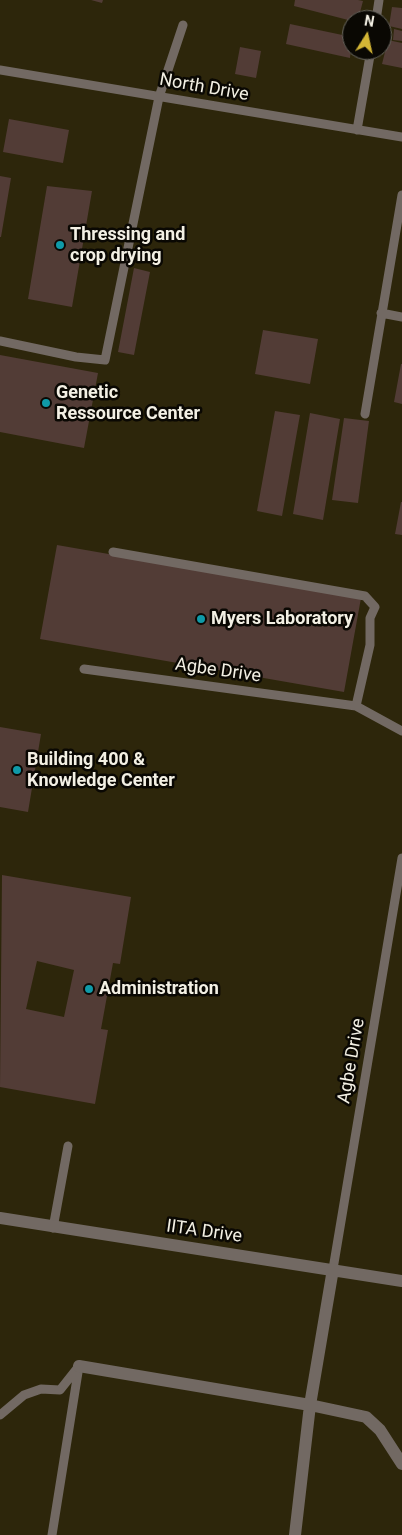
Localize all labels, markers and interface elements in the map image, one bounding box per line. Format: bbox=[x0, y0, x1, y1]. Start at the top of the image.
north arrow bbox=[342, 10, 392, 60]
text: N bbox=[363, 12, 376, 30]
street label: North Drive bbox=[158, 70, 250, 106]
place label: Thressing and crop drying bbox=[70, 224, 185, 266]
marker: Thressing and crop drying bbox=[54, 239, 66, 251]
place label: Genetic Ressource Center bbox=[56, 382, 200, 424]
marker: Genetic Ressource Center bbox=[40, 397, 52, 409]
place label: Myers Laboratory bbox=[211, 608, 353, 630]
marker: Myers Laboratory bbox=[195, 613, 207, 625]
street label: Agbe Drive bbox=[174, 654, 262, 688]
place label: Building 400 & Knowledge Center bbox=[27, 749, 175, 792]
marker: Building 400 & Knowledge Center bbox=[11, 764, 23, 776]
place label: Administration bbox=[99, 978, 219, 1000]
marker: Administration bbox=[83, 983, 95, 995]
street label: Agbe Drive bbox=[334, 1017, 370, 1105]
street label: IITA Drive bbox=[165, 1216, 243, 1248]

